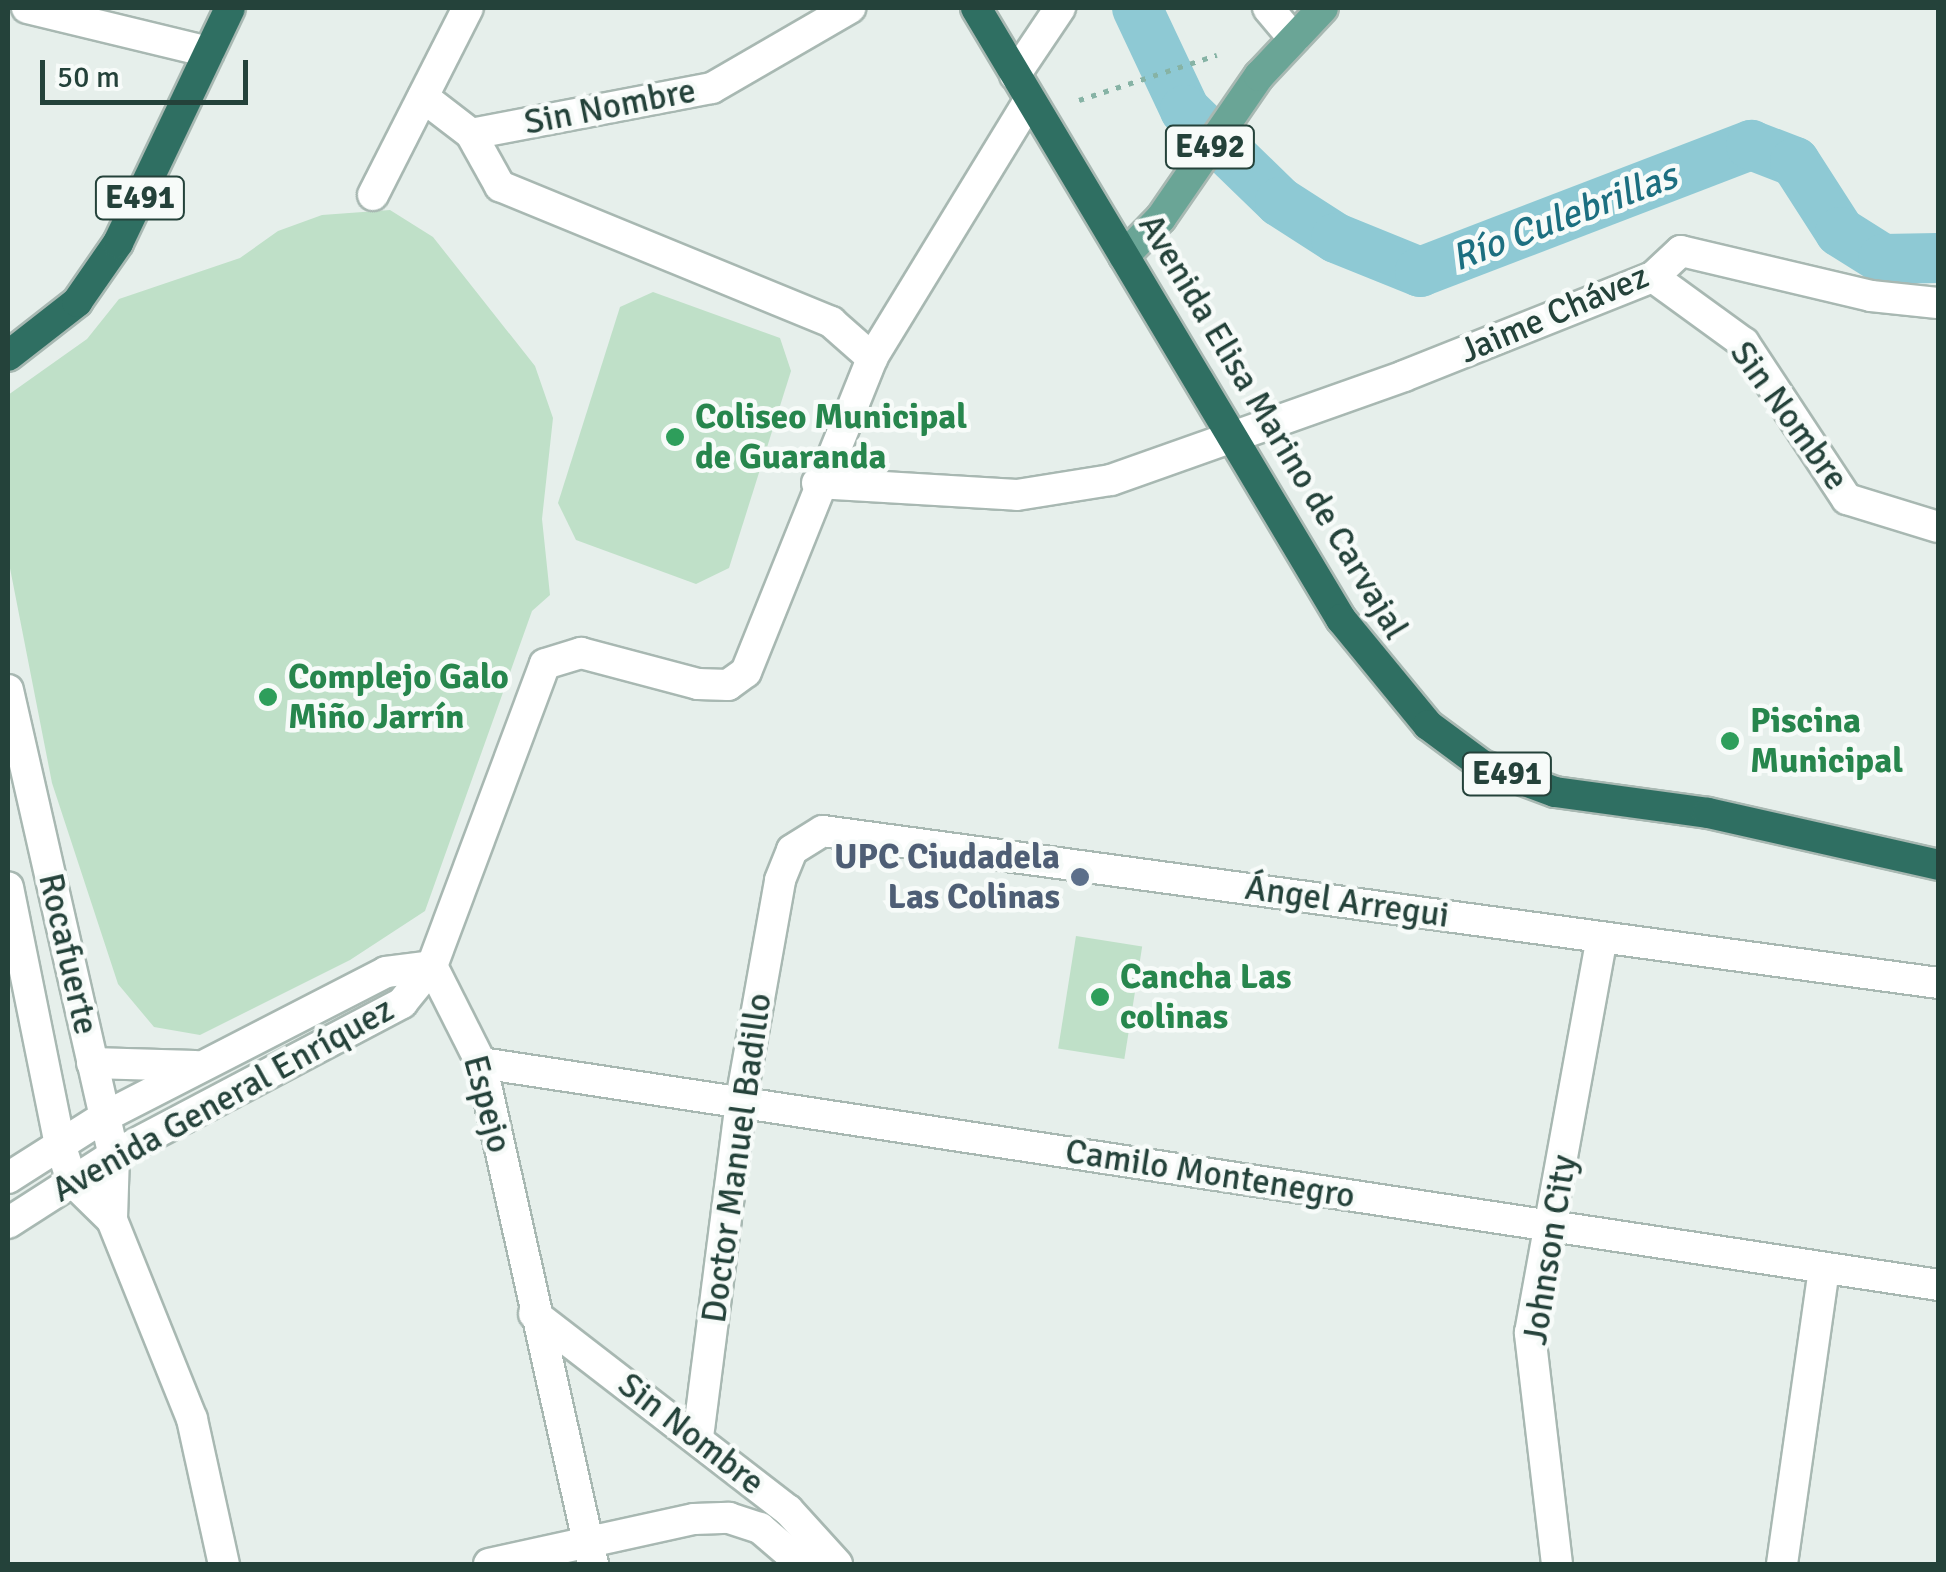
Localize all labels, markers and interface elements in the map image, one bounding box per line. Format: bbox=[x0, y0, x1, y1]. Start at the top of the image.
scale bar bbox=[45, 40, 252, 102]
text: 50 m bbox=[57, 59, 120, 96]
street label: Sin Nombre bbox=[521, 70, 699, 144]
road number: E492 bbox=[1162, 120, 1258, 174]
water label: Río Culebrillas bbox=[1445, 153, 1683, 281]
road number: E491 bbox=[92, 171, 188, 225]
street label: Avenida Elisa Marino de Carvajal bbox=[1129, 207, 1417, 647]
street label: Jaime Chávez bbox=[1453, 255, 1655, 373]
street label: Sin Nombre bbox=[1721, 333, 1857, 499]
place label: Coliseo Municipal de Guaranda bbox=[695, 396, 967, 478]
marker: Coliseo Municipal de Guaranda bbox=[664, 426, 686, 448]
place label: Complejo Galo Miño Jarrín bbox=[288, 656, 509, 738]
marker: Complejo Galo Miño Jarrín bbox=[257, 686, 279, 708]
place label: Piscina Municipal bbox=[1750, 700, 1903, 782]
marker: Piscina Municipal bbox=[1719, 730, 1741, 752]
road number: E491 bbox=[1460, 747, 1554, 801]
place label: UPC Ciudadela Las Colinas bbox=[834, 836, 1060, 918]
marker: UPC Ciudadela Las Colinas bbox=[1069, 866, 1091, 888]
street label: Ángel Arregui bbox=[1242, 867, 1452, 937]
street label: Rocafuerte bbox=[29, 869, 107, 1039]
place label: Cancha Las colinas bbox=[1120, 956, 1291, 1038]
marker: Cancha Las colinas bbox=[1089, 986, 1111, 1008]
street label: Avenida General Enríquez bbox=[45, 989, 401, 1211]
street label: Doctor Manuel Badillo bbox=[693, 990, 781, 1326]
street label: Espejo bbox=[454, 1051, 520, 1157]
street label: Camilo Montenegro bbox=[1062, 1130, 1358, 1218]
street label: Johnson City bbox=[1514, 1152, 1586, 1348]
street label: Sin Nombre bbox=[610, 1364, 772, 1504]

